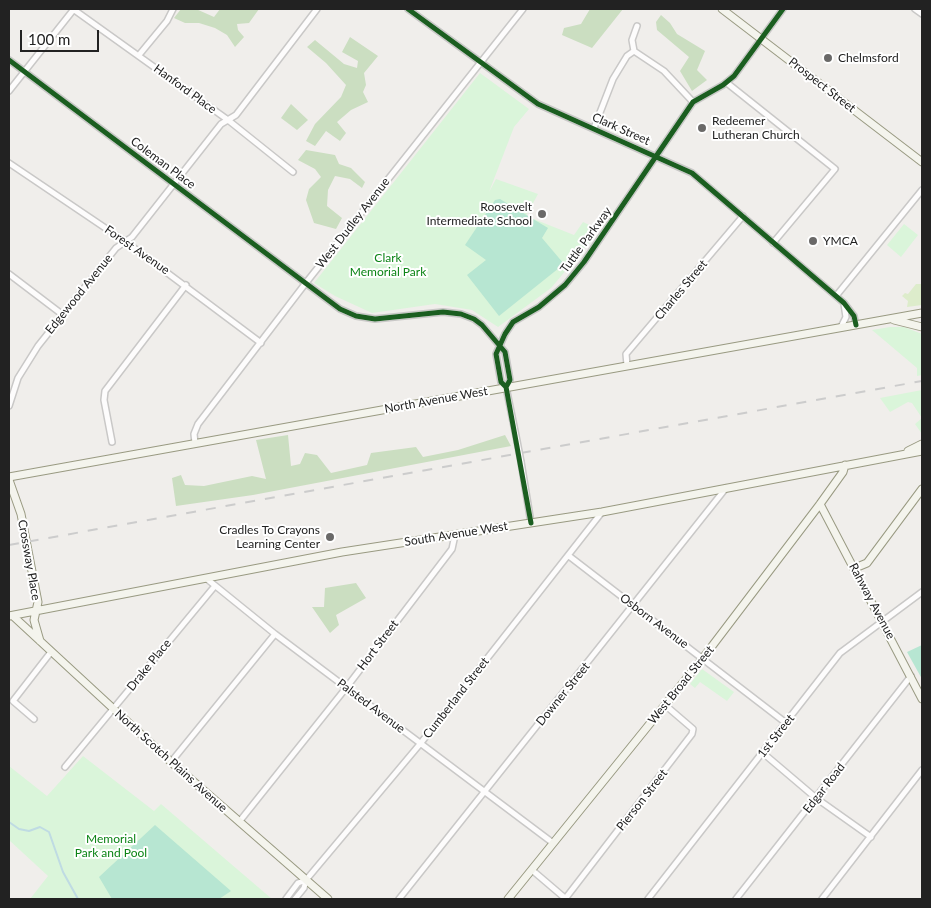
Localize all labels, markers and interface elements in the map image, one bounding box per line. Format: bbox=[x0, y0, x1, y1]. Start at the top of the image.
scale bar bbox=[22, 20, 101, 52]
text: 100 m bbox=[28, 30, 70, 48]
place label: Chelmsford bbox=[838, 51, 899, 65]
marker: Chelmsford bbox=[822, 52, 834, 64]
street label: Prospect Street bbox=[786, 54, 858, 116]
street label: Hanford Place bbox=[151, 61, 219, 117]
street label: Clark Street bbox=[590, 110, 652, 148]
place label: Redeemer Lutheran Church bbox=[712, 114, 800, 142]
marker: Redeemer Lutheran Church bbox=[696, 122, 708, 134]
street label: Coleman Place bbox=[128, 134, 198, 192]
street label: West Dudley Avenue bbox=[313, 175, 393, 271]
place label: Roosevelt Intermediate School bbox=[426, 200, 532, 228]
street label: Tuttle Parkway bbox=[557, 204, 615, 276]
marker: Roosevelt Intermediate School bbox=[536, 208, 548, 220]
street label: Forest Avenue bbox=[102, 222, 172, 278]
place label: YMCA bbox=[823, 234, 858, 248]
marker: YMCA bbox=[807, 235, 819, 247]
street label: Edgewood Avenue bbox=[42, 251, 116, 337]
park label: Clark Memorial Park bbox=[350, 251, 426, 279]
street label: Charles Street bbox=[652, 257, 710, 323]
street label: North Avenue West bbox=[383, 384, 489, 416]
street label: Crossway Place bbox=[15, 519, 43, 601]
street label: South Avenue West bbox=[403, 519, 509, 549]
place label: Cradles To Crayons Learning Center bbox=[219, 523, 320, 551]
marker: Cradles To Crayons Learning Center bbox=[324, 531, 336, 543]
street label: Rahway Avenue bbox=[846, 560, 898, 642]
street label: Osborn Avenue bbox=[617, 591, 691, 651]
street label: Hort Street bbox=[354, 617, 402, 673]
street label: Drake Place bbox=[124, 636, 174, 694]
street label: West Broad Street bbox=[645, 643, 717, 727]
street label: Cumberland Street bbox=[420, 655, 492, 741]
street label: Downer Street bbox=[533, 659, 593, 729]
street label: Palsted Avenue bbox=[334, 676, 408, 736]
street label: North Scotch Plains Avenue bbox=[112, 707, 230, 815]
street label: 1st Street bbox=[755, 711, 797, 761]
street label: Edgar Road bbox=[800, 760, 848, 816]
street label: Pierson Street bbox=[614, 766, 670, 834]
park label: Memorial Park and Pool bbox=[75, 832, 147, 860]

